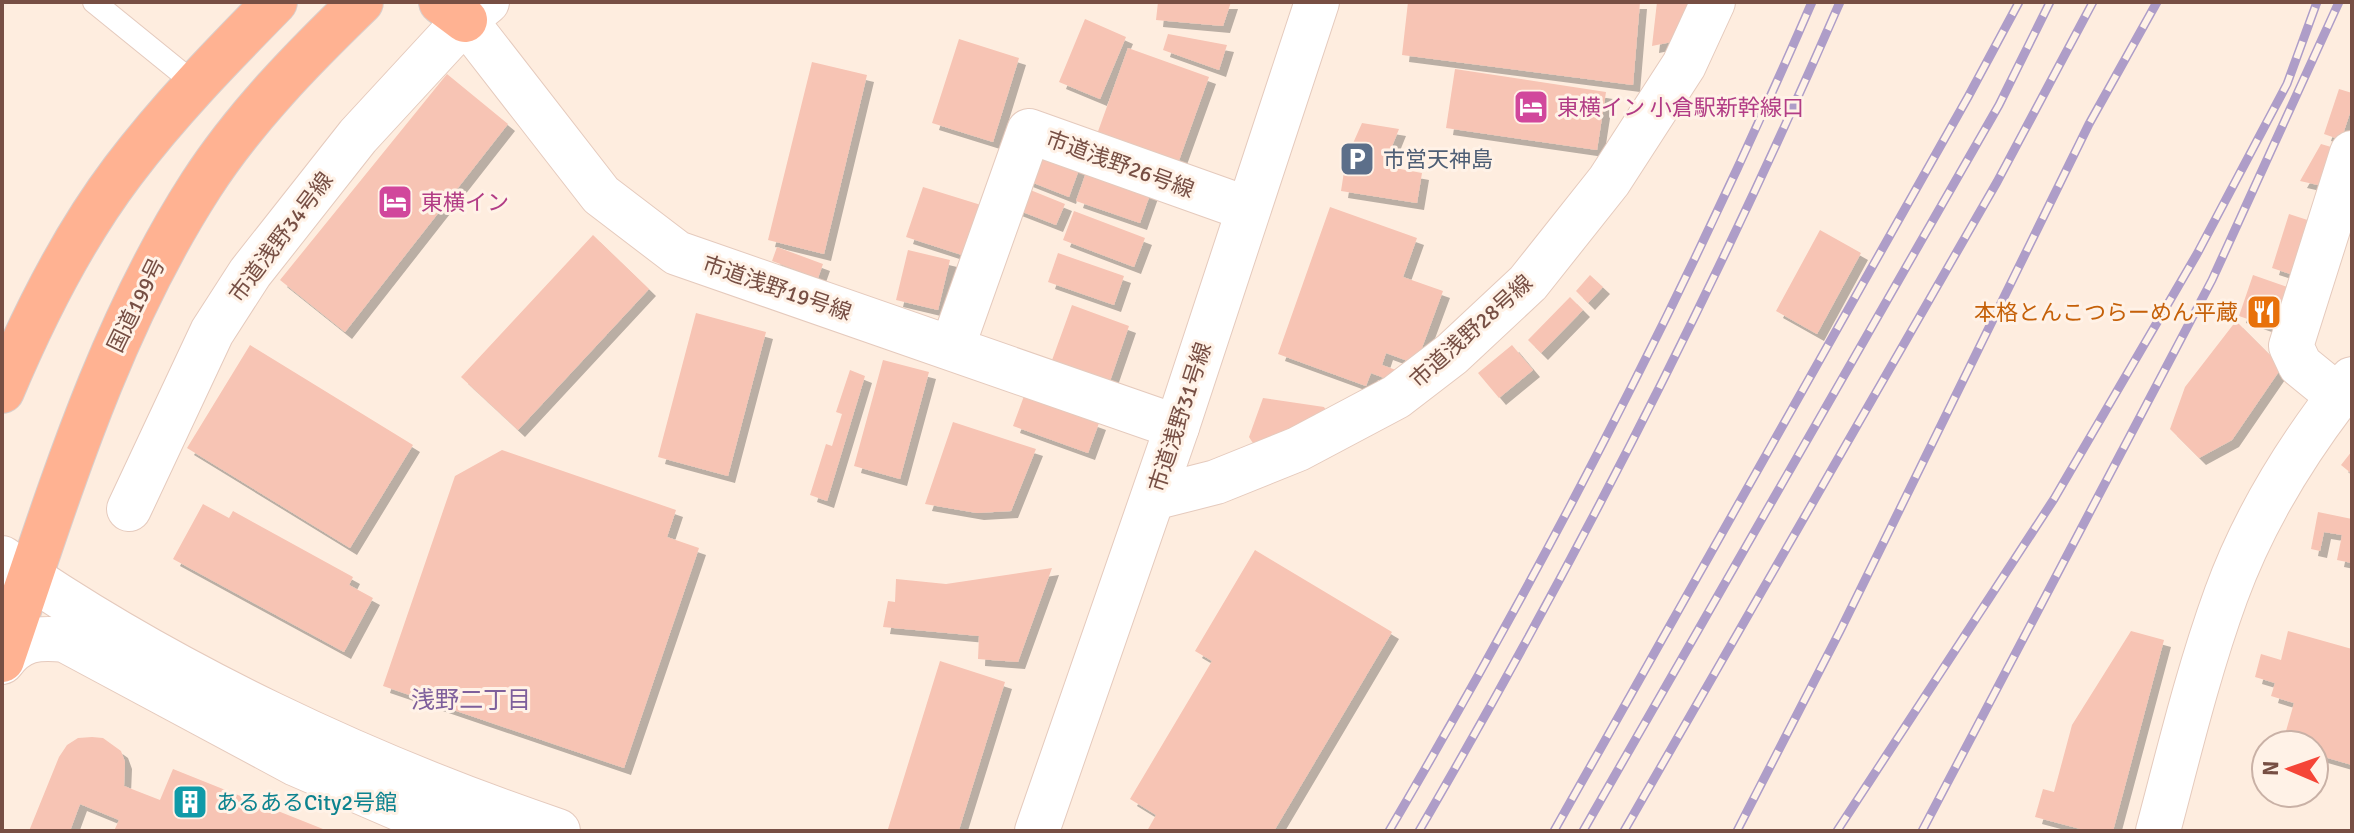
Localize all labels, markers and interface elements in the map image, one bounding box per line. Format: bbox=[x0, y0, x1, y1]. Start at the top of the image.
hotel icon: 東横イン 小倉駅新幹線口 bbox=[1512, 88, 1550, 126]
place label: 東横イン 小倉駅新幹線口 bbox=[1557, 94, 1804, 121]
street label: 市道浅野26号線 bbox=[1042, 125, 1198, 203]
parking icon: 市営天神島 bbox=[1338, 140, 1376, 178]
place label: 市営天神島 bbox=[1383, 146, 1493, 173]
street label: 市道浅野34号線 bbox=[223, 167, 339, 307]
hotel icon: 東横イン bbox=[376, 183, 414, 221]
place label: 東横イン bbox=[421, 189, 509, 216]
street label: 市道浅野19号線 bbox=[699, 250, 855, 326]
street label: 国道199号 bbox=[102, 253, 170, 357]
street label: 市道浅野28号線 bbox=[1404, 269, 1538, 393]
restaurant icon: 本格とんこつらーめん平蔵 bbox=[2245, 293, 2283, 331]
place label: 本格とんこつらーめん平蔵 bbox=[1974, 299, 2238, 326]
street label: 市道浅野31号線 bbox=[1143, 339, 1217, 495]
district label: 浅野二丁目 bbox=[411, 685, 531, 715]
north arrow bbox=[2250, 729, 2330, 809]
text: N bbox=[2257, 760, 2284, 776]
building icon: あるあるCity2号館 bbox=[171, 783, 209, 821]
place label: あるあるCity2号館 bbox=[216, 789, 397, 816]

